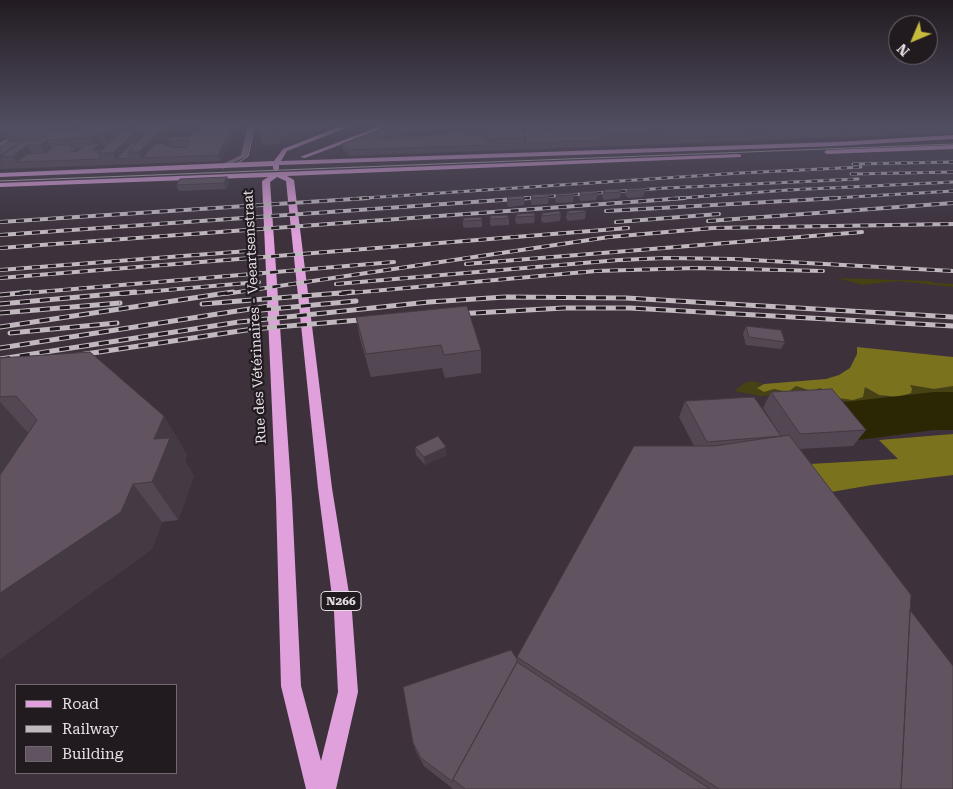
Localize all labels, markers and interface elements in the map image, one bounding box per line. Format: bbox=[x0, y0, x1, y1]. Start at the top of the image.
north arrow bbox=[888, 15, 938, 65]
text: N bbox=[894, 40, 913, 59]
street label: Rue des Vétérinaires - Veeartsenstraat bbox=[240, 190, 270, 444]
road number: N266 bbox=[321, 592, 361, 610]
legend bbox=[15, 684, 178, 774]
text: Road bbox=[62, 695, 99, 713]
text: Railway bbox=[62, 720, 119, 738]
text: Building bbox=[62, 745, 123, 763]

